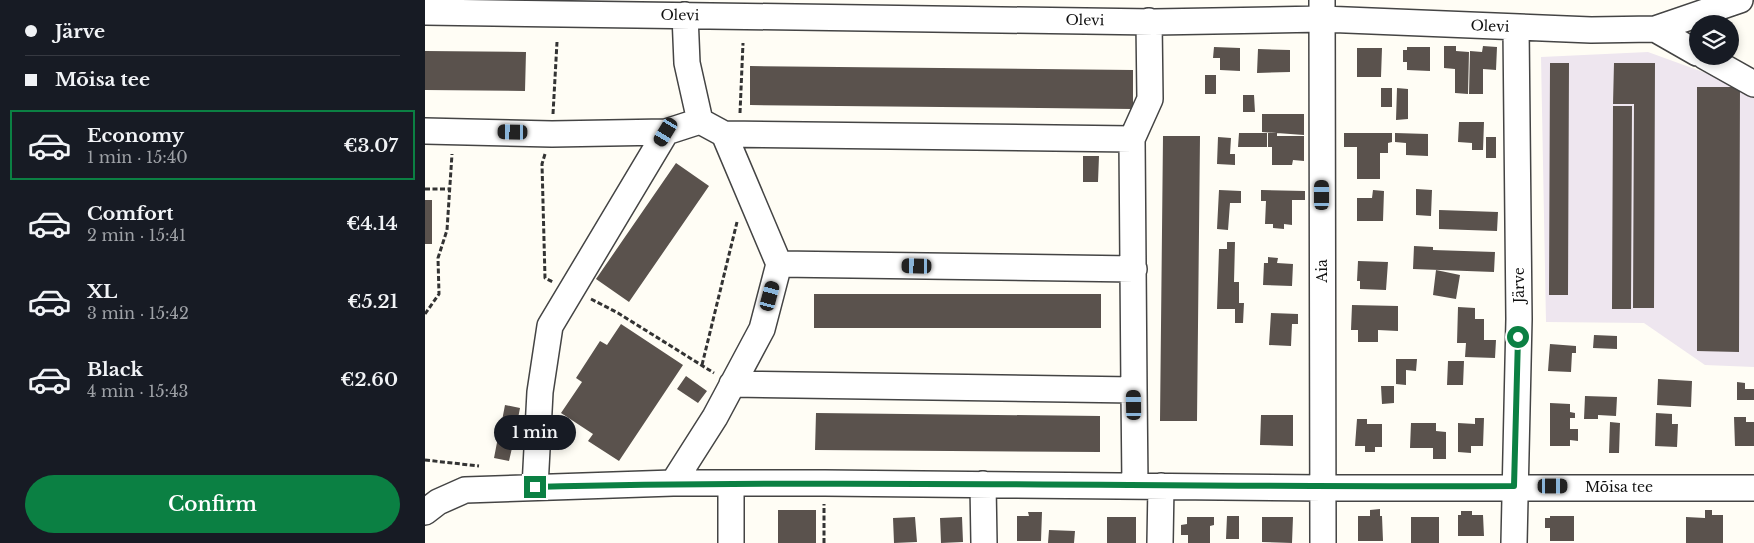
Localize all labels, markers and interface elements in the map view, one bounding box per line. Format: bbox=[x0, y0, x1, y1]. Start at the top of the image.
street label: Olevi bbox=[660, 6, 700, 24]
street label: Olevi bbox=[1065, 11, 1105, 29]
map controls bbox=[1689, 15, 1739, 65]
button: layers bbox=[1689, 15, 1739, 65]
street label: Olevi bbox=[1470, 16, 1510, 36]
text: Järve bbox=[55, 20, 105, 43]
text: Mõisa tee bbox=[55, 68, 150, 91]
car bbox=[651, 115, 680, 149]
icon: car bbox=[27, 123, 72, 168]
text: Economy bbox=[87, 124, 184, 147]
car bbox=[497, 124, 528, 140]
text: €3.07 bbox=[343, 134, 398, 157]
text: 1 min · 15:40 bbox=[87, 147, 188, 167]
car bbox=[1314, 180, 1329, 210]
icon: car bbox=[27, 201, 72, 246]
text: Comfort bbox=[87, 202, 174, 225]
text: €4.14 bbox=[346, 212, 398, 235]
text: 2 min · 15:41 bbox=[87, 225, 186, 245]
car bbox=[901, 258, 932, 274]
street label: Aia bbox=[1313, 259, 1331, 284]
street label: Järve bbox=[1510, 267, 1528, 305]
icon: car bbox=[27, 279, 72, 324]
text: XL bbox=[87, 280, 117, 303]
car bbox=[758, 280, 781, 312]
text: €5.21 bbox=[347, 290, 398, 313]
text: 3 min · 15:42 bbox=[87, 303, 189, 323]
route start bbox=[1507, 326, 1529, 348]
icon: car bbox=[27, 357, 72, 402]
text: Black bbox=[87, 358, 143, 381]
text: €2.60 bbox=[340, 368, 398, 391]
text: 4 min · 15:43 bbox=[87, 381, 188, 401]
car bbox=[1126, 390, 1141, 420]
callout: 1 min bbox=[494, 414, 576, 450]
text: 1 min bbox=[512, 422, 558, 442]
button: Confirm bbox=[25, 475, 400, 533]
route end bbox=[524, 476, 546, 498]
street label: Mõisa tee bbox=[1585, 478, 1653, 496]
car bbox=[1538, 479, 1568, 494]

